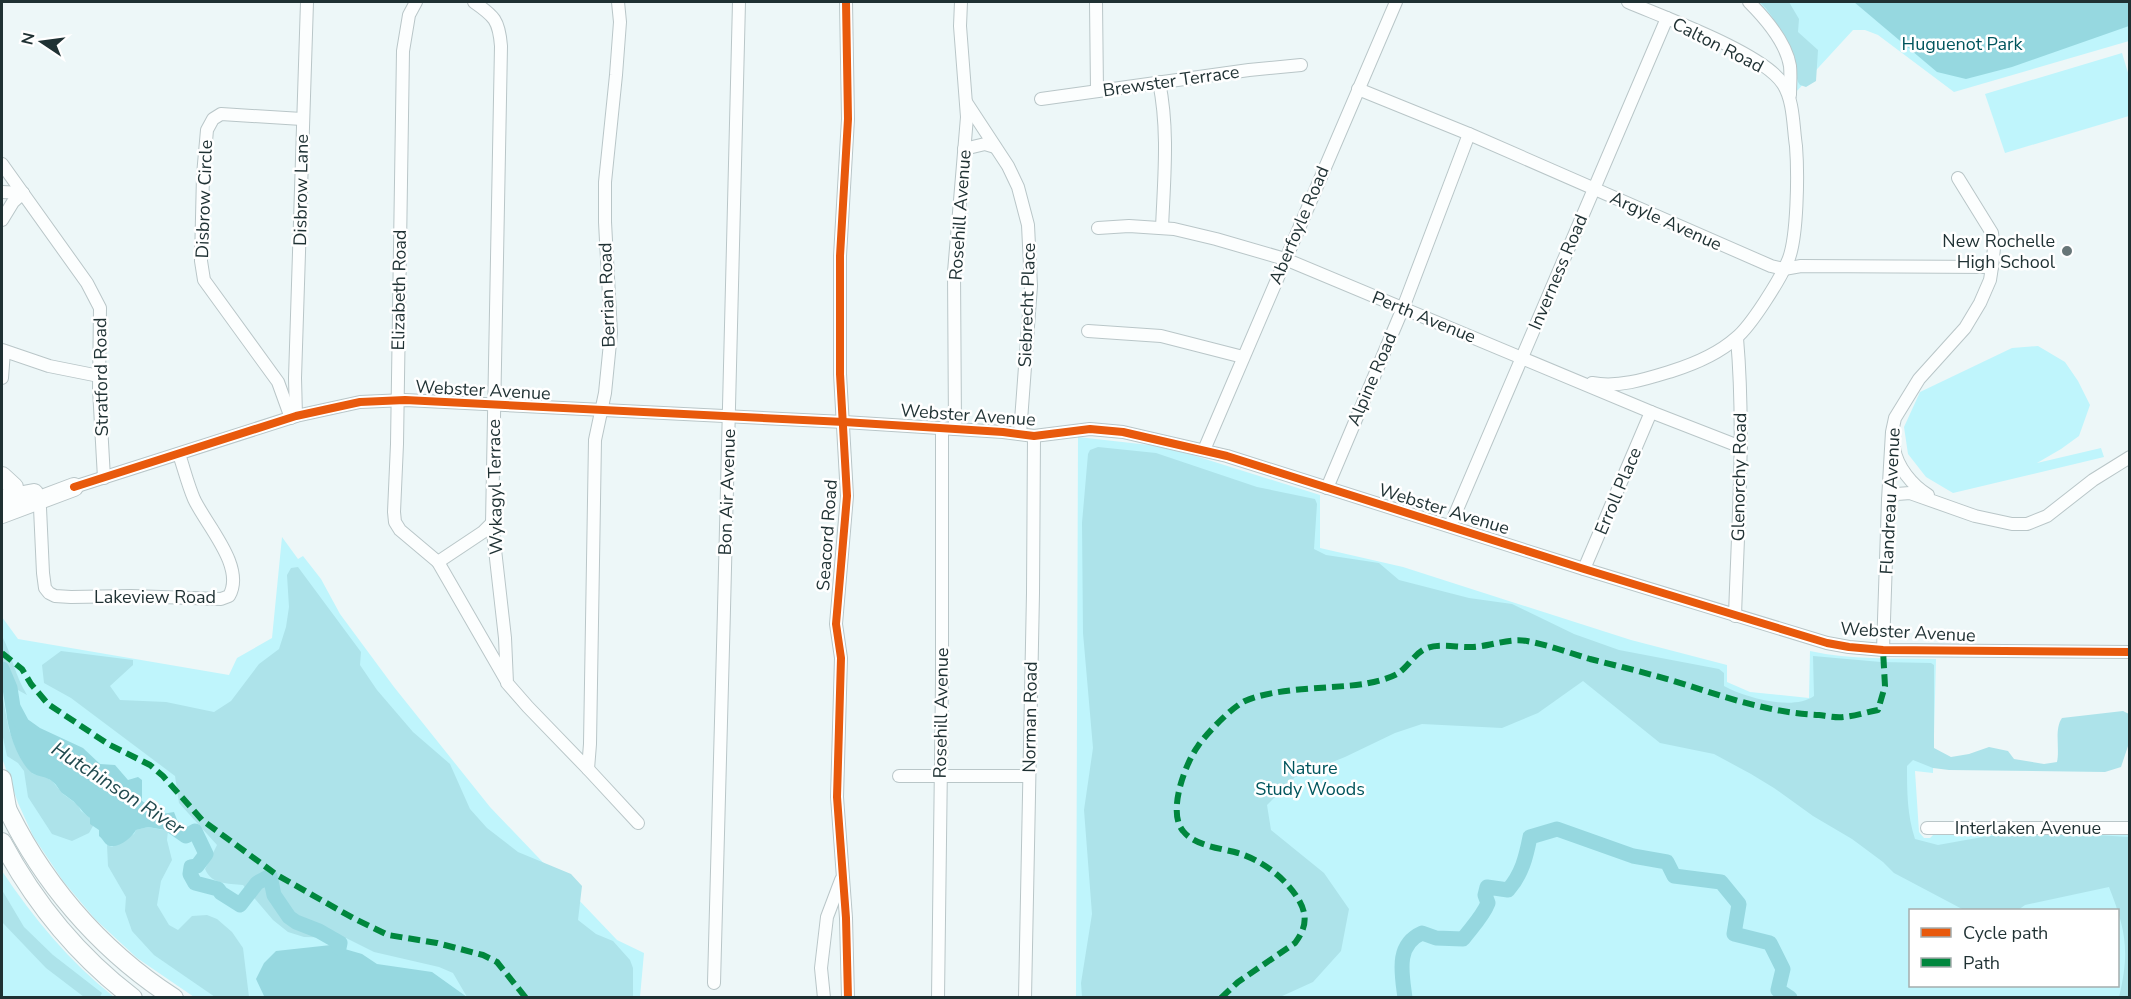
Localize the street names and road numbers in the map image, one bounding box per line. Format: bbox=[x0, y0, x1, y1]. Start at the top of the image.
street label: Calton Road bbox=[1668, 12, 1768, 78]
street label: Brewster Terrace bbox=[1101, 60, 1241, 102]
street label: Disbrow Lane bbox=[288, 134, 314, 246]
street label: Disbrow Circle bbox=[190, 139, 218, 259]
street label: Rosehill Avenue bbox=[943, 149, 977, 281]
street label: Aberfoyle Road bbox=[1263, 162, 1335, 288]
street label: Argyle Avenue bbox=[1606, 186, 1726, 256]
street label: Inverness Road bbox=[1523, 210, 1593, 334]
street label: Elizabeth Road bbox=[386, 229, 412, 351]
street label: Berrian Road bbox=[593, 242, 621, 348]
street label: Siebrecht Place bbox=[1013, 242, 1041, 368]
street label: Perth Avenue bbox=[1369, 285, 1479, 349]
street label: Stratford Road bbox=[88, 317, 114, 437]
street label: Alpine Road bbox=[1342, 329, 1402, 429]
street label: Webster Avenue bbox=[415, 374, 551, 406]
street label: Webster Avenue bbox=[900, 398, 1036, 432]
street label: Glenorchy Road bbox=[1726, 412, 1752, 542]
street label: Wykagyl Terrace bbox=[482, 419, 508, 555]
street label: Flandreau Avenue bbox=[1874, 427, 1906, 575]
street label: Bon Air Avenue bbox=[713, 428, 741, 556]
street label: Erroll Place bbox=[1589, 444, 1647, 538]
street label: Seacord Road bbox=[811, 478, 843, 592]
street label: Webster Avenue bbox=[1376, 478, 1512, 540]
street label: Lakeview Road bbox=[94, 585, 216, 609]
street label: Webster Avenue bbox=[1840, 616, 1976, 648]
street label: Rosehill Avenue bbox=[928, 647, 954, 779]
street label: Norman Road bbox=[1017, 661, 1043, 773]
street label: Interlaken Avenue bbox=[1955, 816, 2101, 840]

